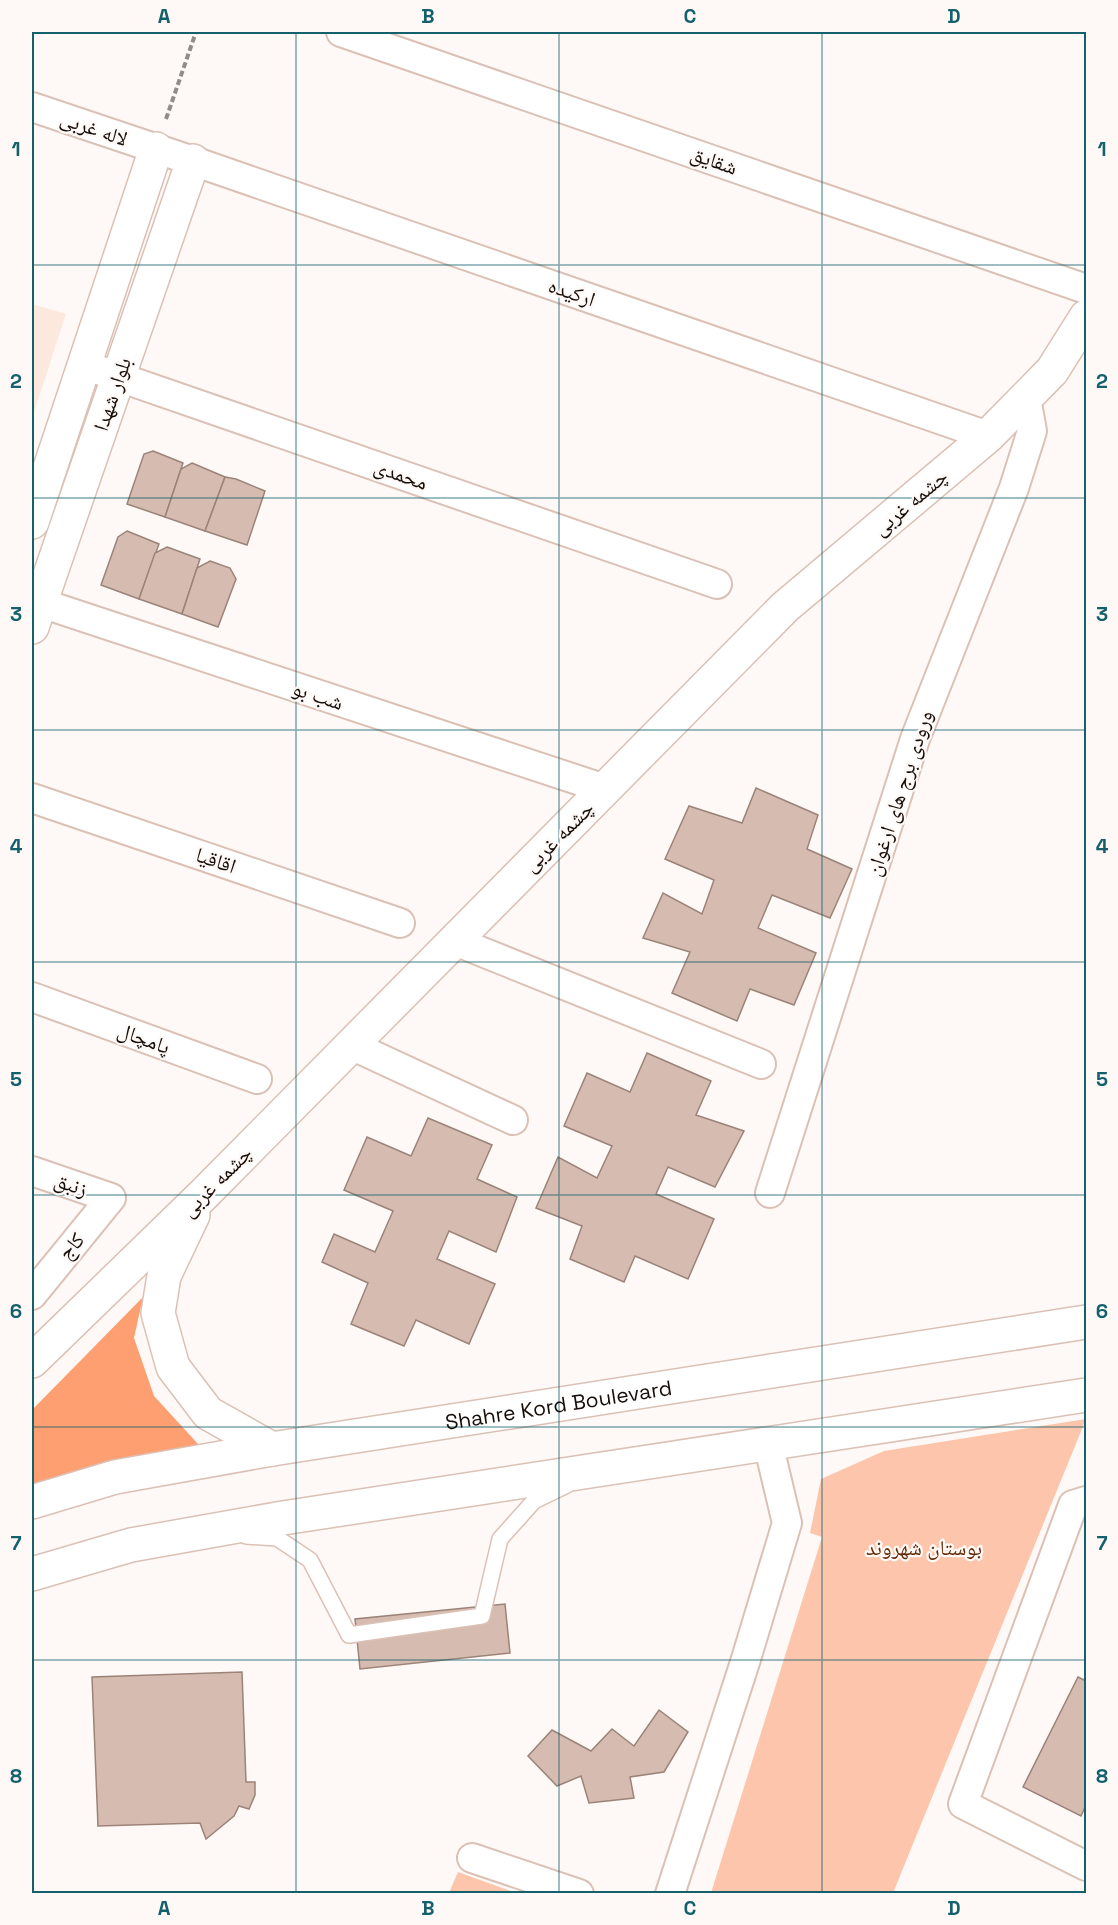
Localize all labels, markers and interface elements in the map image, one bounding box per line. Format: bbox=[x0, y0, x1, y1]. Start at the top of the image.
text: A bbox=[158, 3, 171, 29]
text: B bbox=[421, 3, 435, 29]
text: C bbox=[684, 3, 697, 29]
text: D bbox=[947, 3, 961, 29]
street label: لاله غربی bbox=[57, 104, 131, 152]
text: 1 bbox=[11, 136, 21, 162]
text: 1 bbox=[1097, 136, 1107, 162]
street label: شقایق bbox=[687, 139, 741, 181]
street label: ارکیده bbox=[545, 271, 599, 313]
street label: بلوار شهدا bbox=[87, 354, 137, 434]
text: 2 bbox=[10, 368, 22, 394]
text: 2 bbox=[1096, 368, 1108, 394]
street label: محمدی bbox=[371, 452, 431, 496]
street label: چشمه غربی bbox=[867, 463, 953, 541]
text: 3 bbox=[10, 601, 22, 627]
text: 3 bbox=[1096, 601, 1108, 627]
street label: شب بو bbox=[289, 674, 347, 716]
street label: ورودی برج های ارغوان bbox=[859, 707, 939, 879]
street label: چشمه غربی bbox=[517, 795, 599, 877]
text: 4 bbox=[10, 833, 23, 859]
text: 4 bbox=[1096, 833, 1109, 859]
street label: اقاقیا bbox=[192, 841, 240, 879]
street label: پامچال bbox=[114, 1016, 174, 1060]
text: 5 bbox=[10, 1066, 22, 1092]
text: 5 bbox=[1096, 1066, 1108, 1092]
street label: چشمه غربی bbox=[175, 1140, 257, 1222]
street label: زنبق bbox=[51, 1166, 91, 1202]
street label: کاج bbox=[52, 1227, 90, 1265]
text: 6 bbox=[10, 1298, 22, 1324]
text: 6 bbox=[1096, 1298, 1108, 1324]
street label: Shahre Kord Boulevard bbox=[443, 1373, 674, 1435]
text: 7 bbox=[10, 1530, 22, 1556]
text: 7 bbox=[1096, 1530, 1108, 1556]
park label: بوستان شهروند bbox=[866, 1534, 982, 1561]
text: 8 bbox=[10, 1763, 22, 1789]
text: 8 bbox=[1096, 1763, 1108, 1789]
text: A bbox=[158, 1895, 171, 1921]
text: B bbox=[421, 1895, 435, 1921]
text: C bbox=[684, 1895, 697, 1921]
text: D bbox=[947, 1895, 961, 1921]

